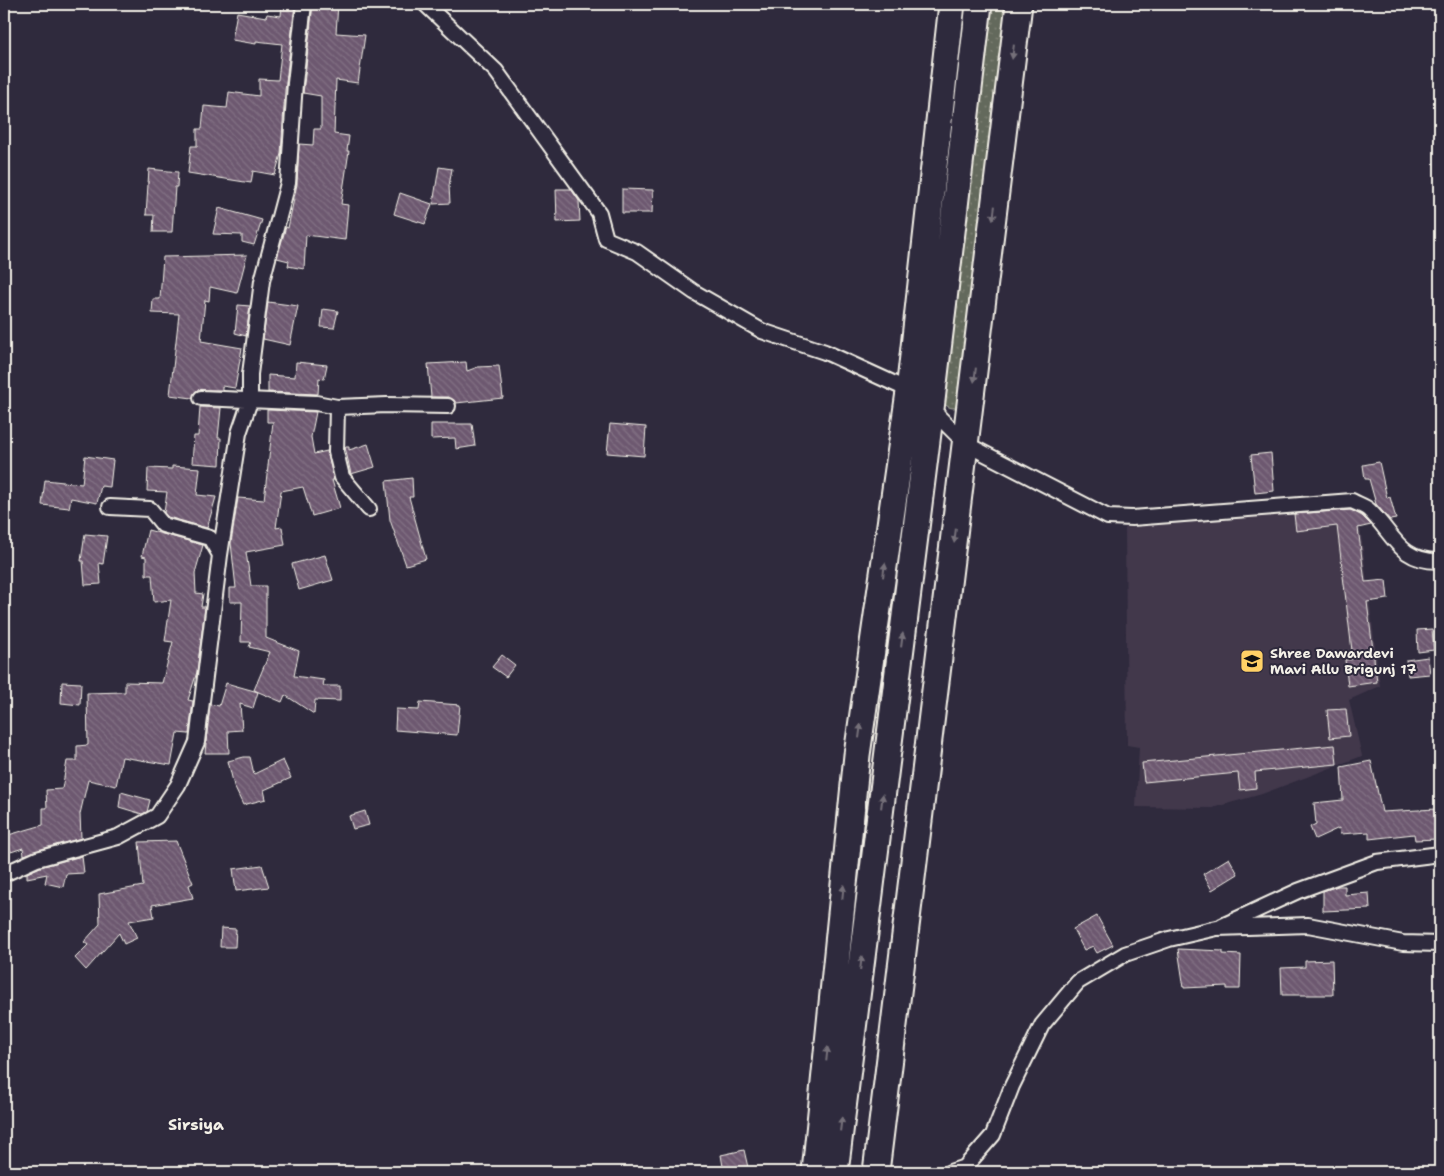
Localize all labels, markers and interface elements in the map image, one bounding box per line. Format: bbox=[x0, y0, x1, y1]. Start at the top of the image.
one-way arrow bbox=[1009, 44, 1017, 60]
one-way arrow bbox=[990, 206, 998, 222]
one-way arrow bbox=[971, 367, 979, 383]
one-way arrow bbox=[951, 528, 959, 544]
one-way arrow bbox=[880, 562, 888, 578]
one-way arrow bbox=[898, 632, 906, 648]
place label: Shree Dawardevi Mavi Allu Brigunj 17 bbox=[1270, 644, 1416, 678]
school or university icon: Shree Dawardevi Mavi Allu Brigunj 17 bbox=[1239, 648, 1265, 674]
one-way arrow bbox=[857, 722, 865, 738]
one-way arrow bbox=[878, 793, 886, 809]
one-way arrow bbox=[839, 884, 847, 900]
one-way arrow bbox=[857, 954, 865, 970]
one-way arrow bbox=[823, 1046, 831, 1062]
district label: Sirsiya bbox=[168, 1114, 224, 1135]
one-way arrow bbox=[837, 1116, 845, 1132]

